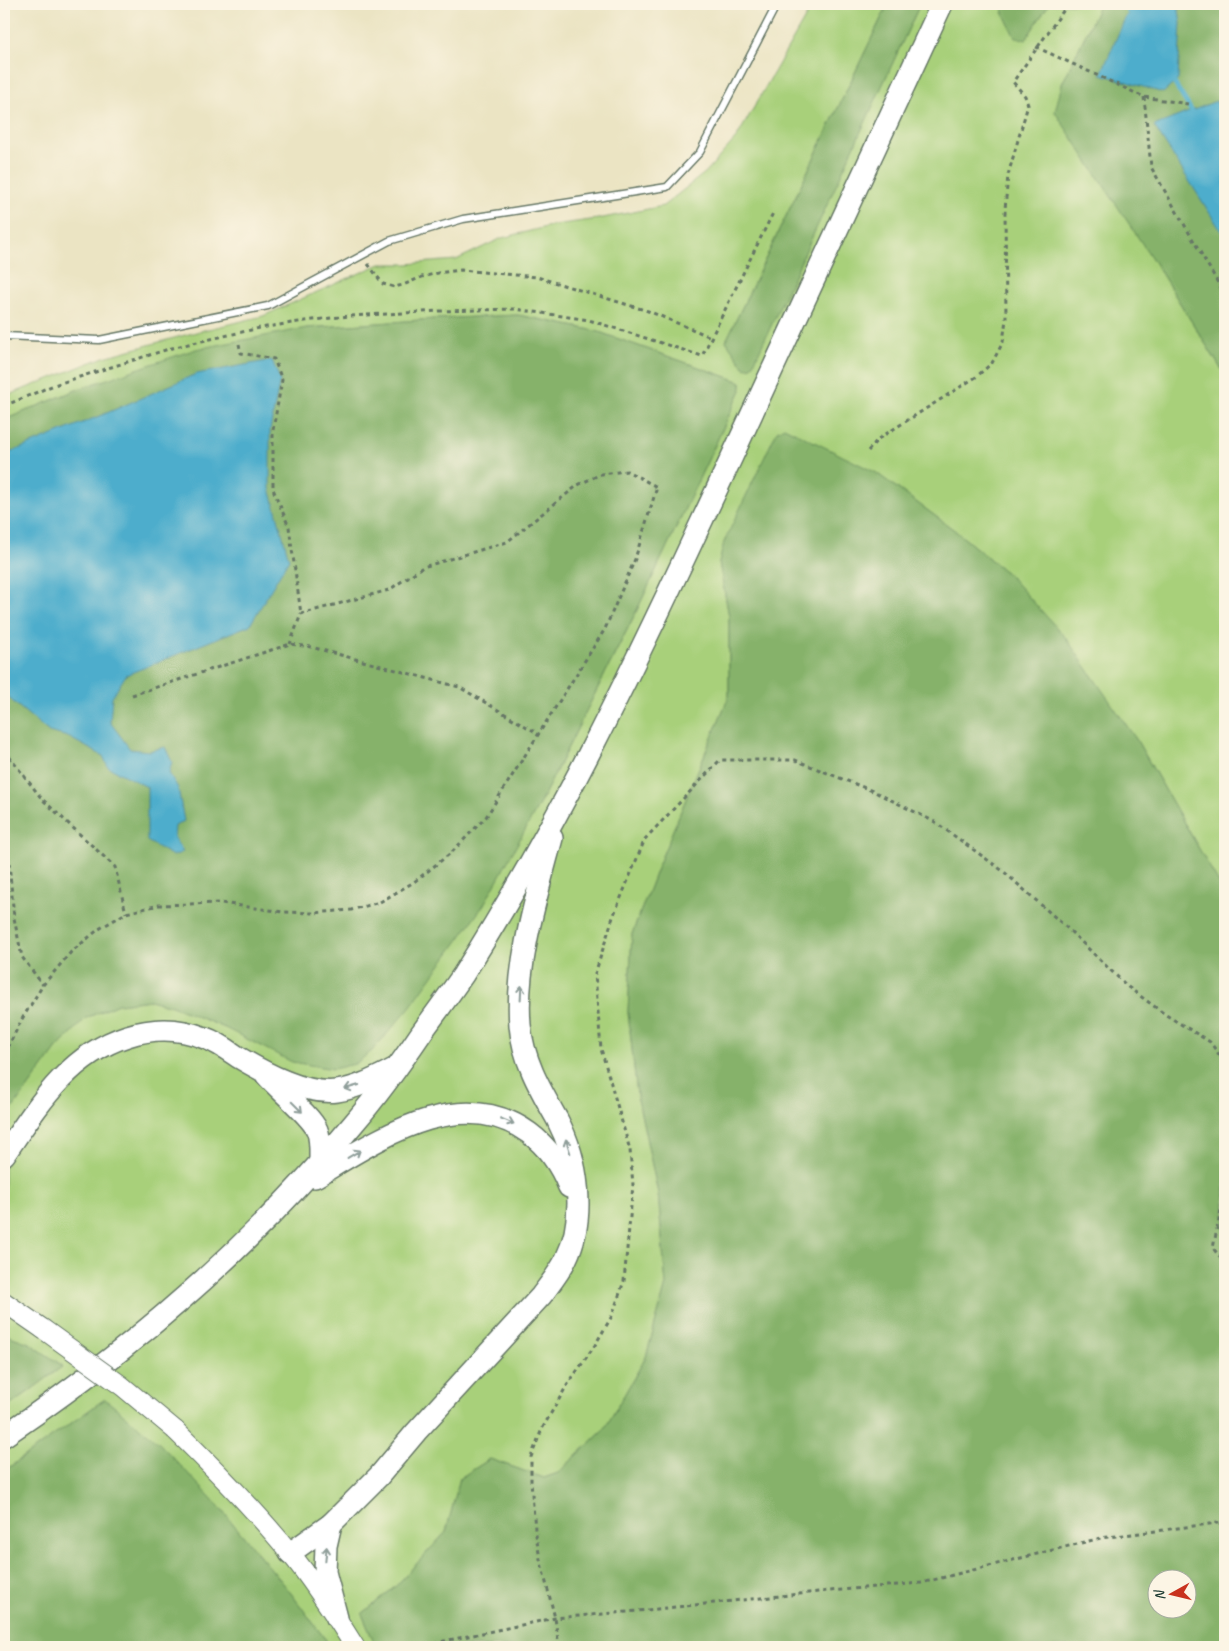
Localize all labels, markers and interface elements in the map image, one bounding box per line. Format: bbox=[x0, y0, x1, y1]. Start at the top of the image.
one-way arrow bbox=[516, 986, 525, 1002]
one-way arrow bbox=[344, 1083, 360, 1093]
one-way arrow bbox=[291, 1101, 303, 1113]
one-way arrow bbox=[499, 1117, 514, 1126]
one-way arrow bbox=[563, 1138, 572, 1154]
one-way arrow bbox=[347, 1149, 361, 1159]
one-way arrow bbox=[321, 1546, 331, 1562]
north arrow bbox=[1146, 1568, 1196, 1618]
text: N bbox=[1150, 1588, 1169, 1601]

